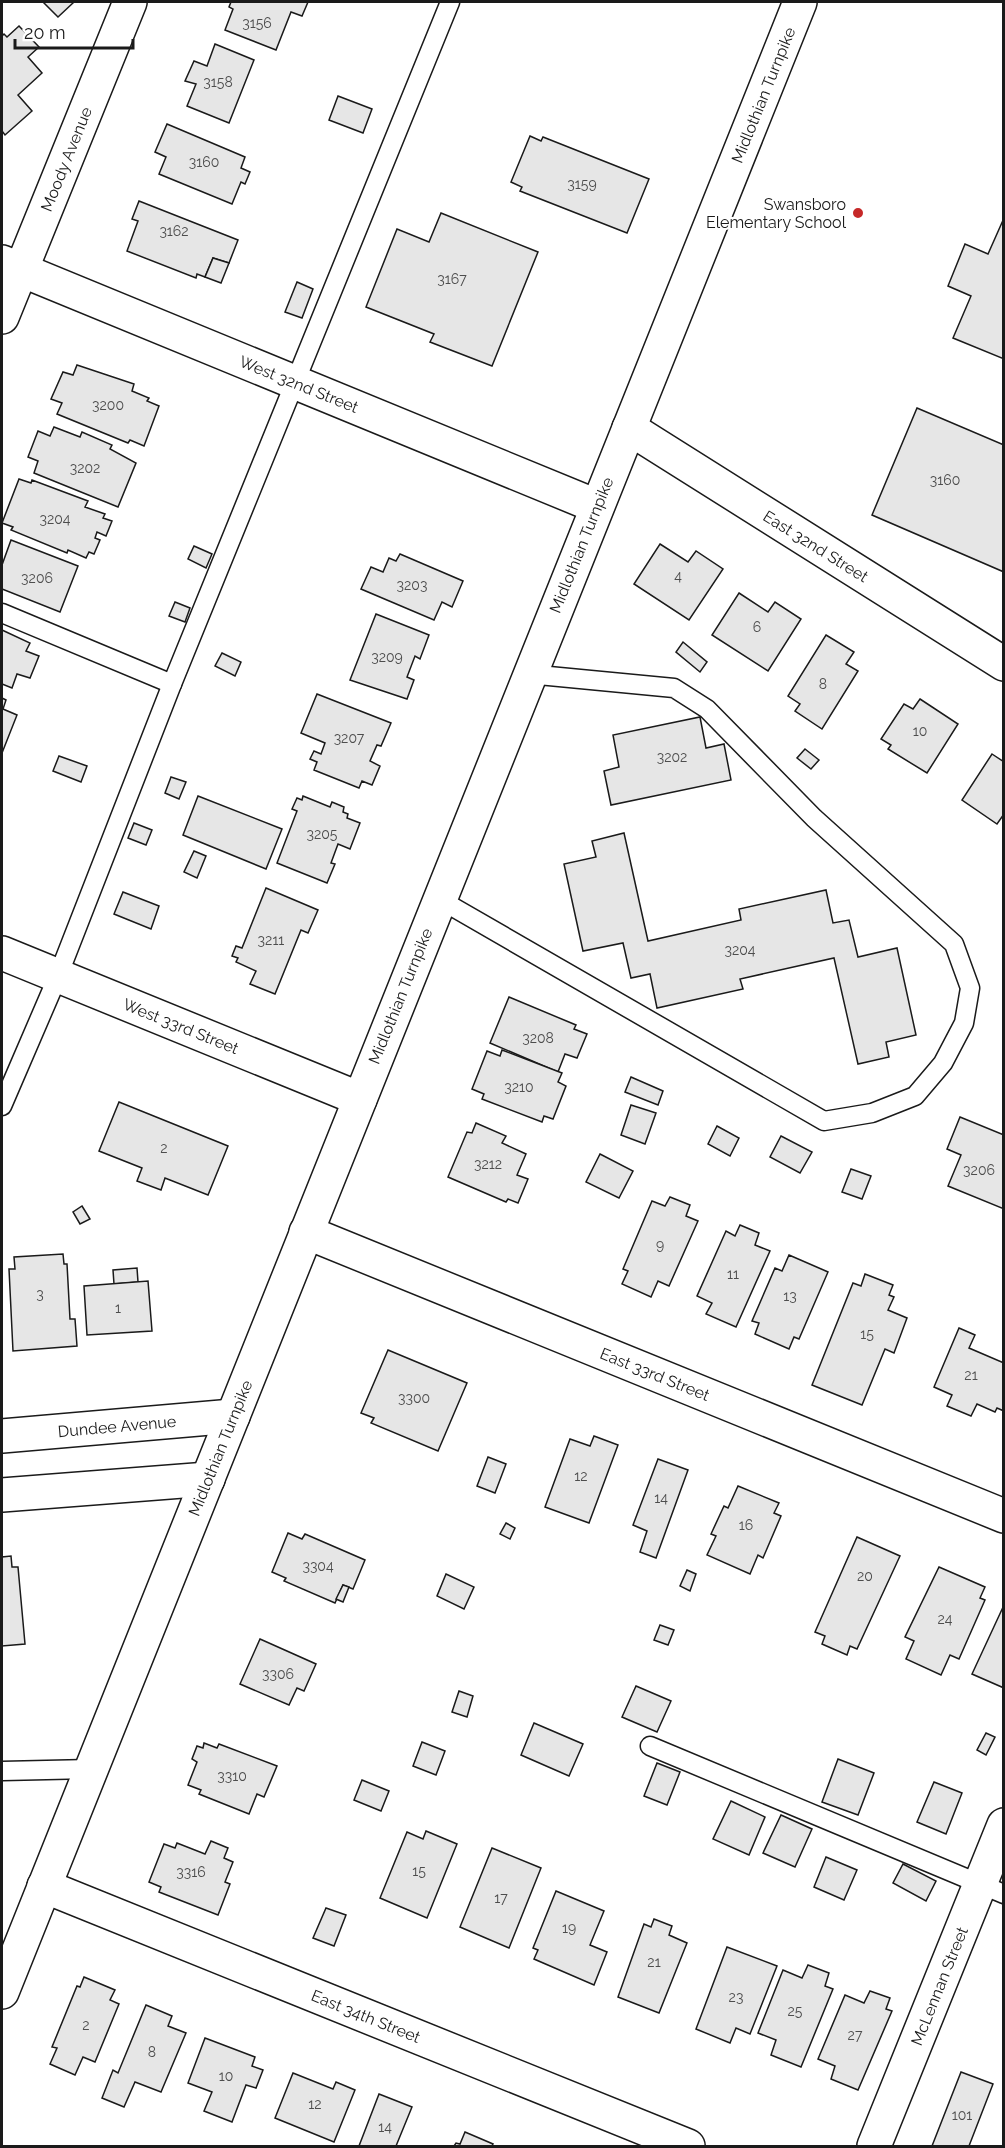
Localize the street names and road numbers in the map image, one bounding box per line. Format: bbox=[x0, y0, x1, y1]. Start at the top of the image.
street label: Midlothian Turnpike bbox=[728, 25, 799, 166]
street label: Moody Avenue bbox=[37, 104, 96, 214]
street label: West 32nd Street bbox=[236, 352, 362, 417]
street label: Midlothian Turnpike bbox=[546, 475, 617, 616]
street label: East 32nd Street bbox=[760, 507, 872, 587]
street label: Midlothian Turnpike bbox=[365, 926, 436, 1067]
street label: West 33rd Street bbox=[120, 995, 242, 1059]
street label: East 33rd Street bbox=[597, 1344, 713, 1405]
street label: Midlothian Turnpike bbox=[185, 1378, 256, 1519]
street label: Dundee Avenue bbox=[57, 1412, 177, 1441]
street label: McLennan Street bbox=[907, 1923, 972, 2048]
street label: East 34th Street bbox=[308, 1986, 424, 2047]

